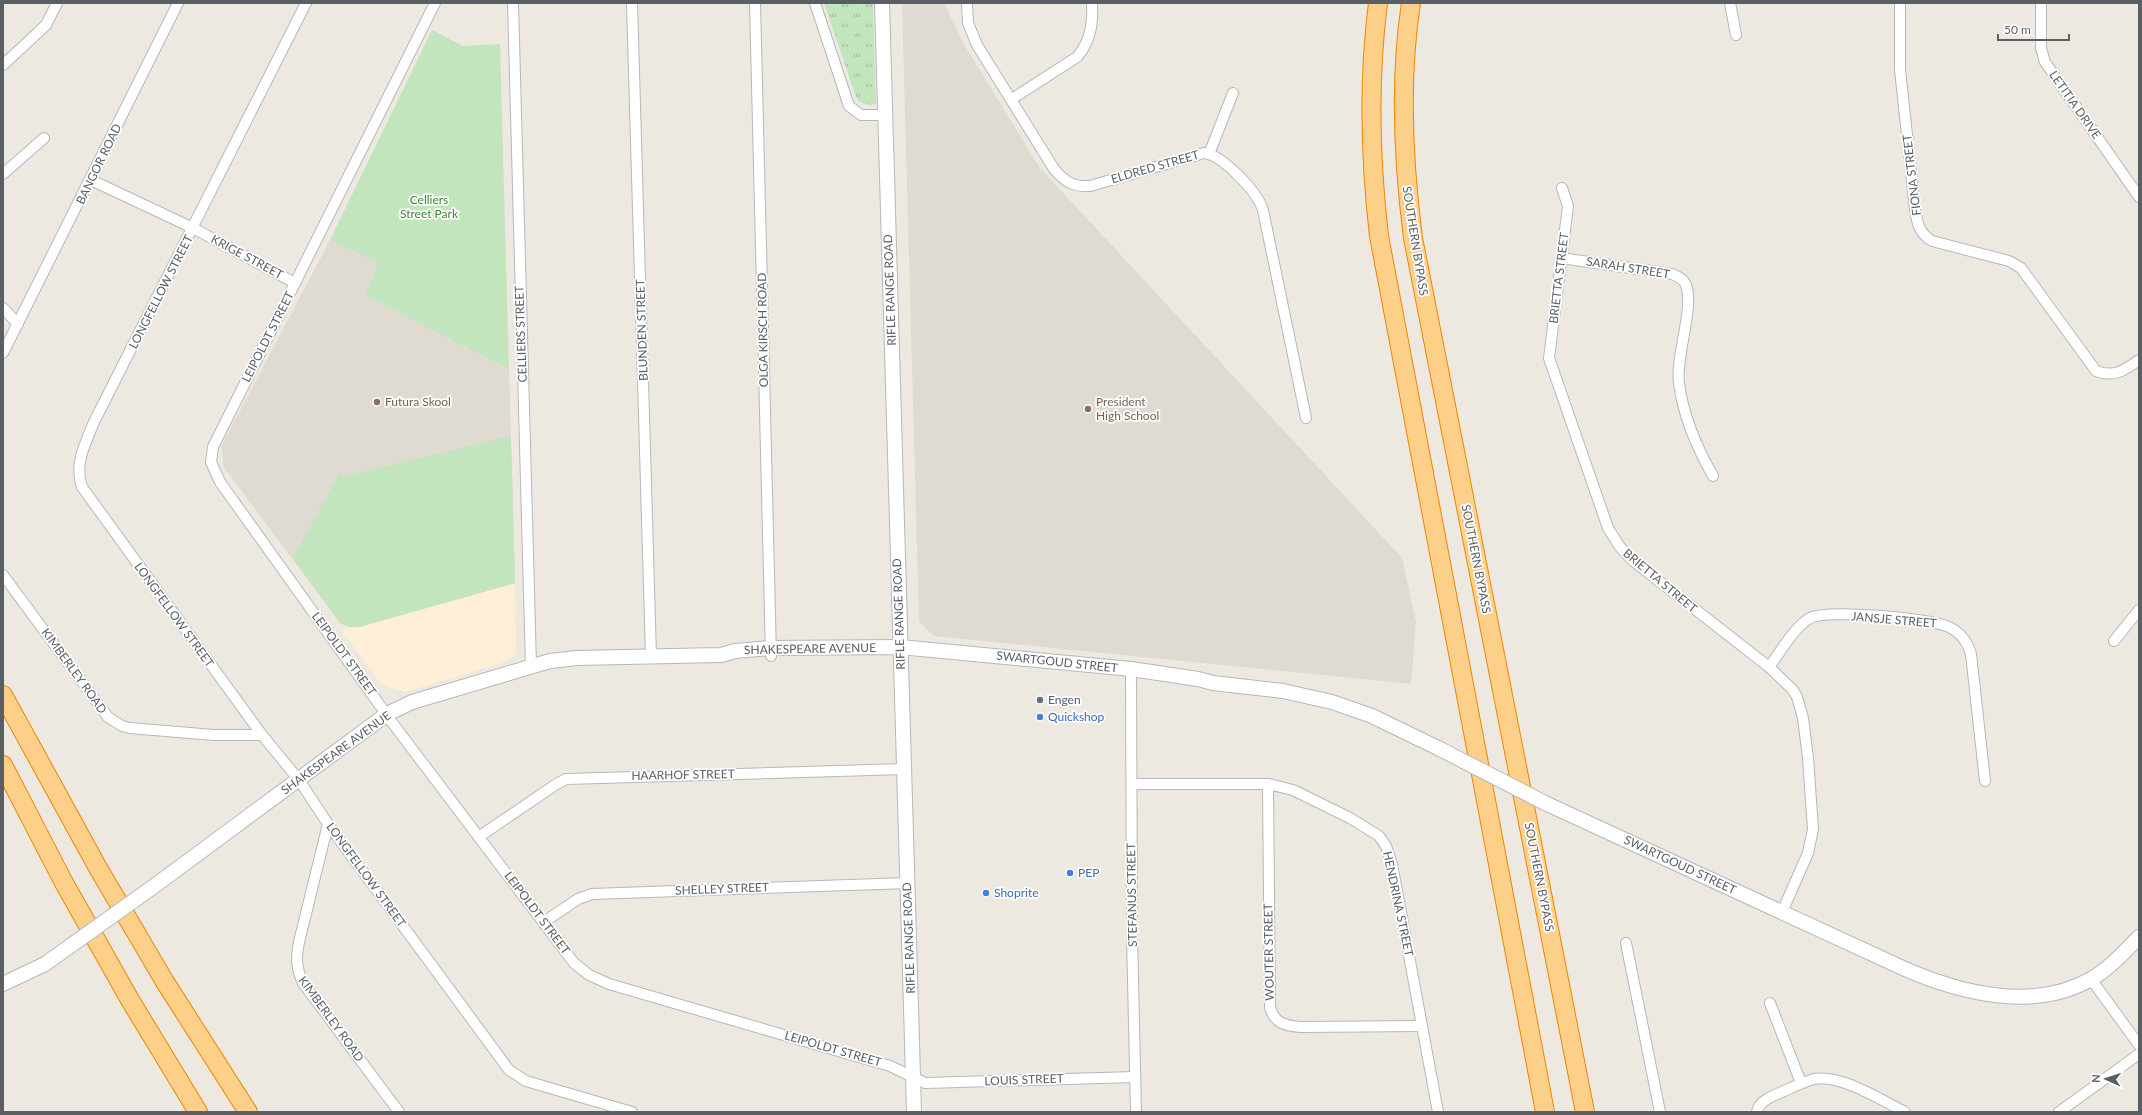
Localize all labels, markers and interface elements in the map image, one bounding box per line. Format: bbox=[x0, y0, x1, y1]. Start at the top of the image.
scale bar bbox=[1998, 16, 2069, 42]
text: 50 m bbox=[2004, 22, 2031, 37]
street label: LETITIA DRIVE bbox=[2046, 68, 2104, 142]
street label: BANGOR ROAD bbox=[73, 121, 125, 207]
street label: FIONA STREET bbox=[1899, 134, 1924, 217]
street label: ELDRED STREET bbox=[1109, 147, 1201, 186]
street label: SOUTHERN BYPASS bbox=[1399, 185, 1432, 297]
park label: Celliers Street Park bbox=[400, 192, 459, 221]
street label: KRIGE STREET bbox=[209, 231, 286, 282]
street label: BRIETTA STREET bbox=[1545, 231, 1572, 324]
street label: LONGFELLOW STREET bbox=[125, 232, 196, 351]
street label: RIFLE RANGE ROAD bbox=[880, 234, 899, 346]
street label: SARAH STREET bbox=[1585, 253, 1671, 282]
street label: OLGA KIRSCH ROAD bbox=[754, 273, 771, 387]
street label: BLUNDEN STREET bbox=[632, 279, 651, 381]
street label: CELLIERS STREET bbox=[511, 285, 530, 383]
street label: LEIPOLDT STREET bbox=[238, 289, 297, 385]
place label: Futura Skool bbox=[385, 394, 451, 409]
place label: President High School bbox=[1096, 394, 1159, 423]
marker: Futura Skool bbox=[372, 397, 382, 407]
marker: President High School bbox=[1083, 404, 1093, 414]
street label: SOUTHERN BYPASS bbox=[1459, 503, 1494, 615]
street label: BRIETTA STREET bbox=[1620, 545, 1700, 616]
street label: RIFLE RANGE ROAD bbox=[889, 558, 908, 670]
street label: LONGFELLOW STREET bbox=[131, 559, 217, 670]
street label: JANSJE STREET bbox=[1851, 608, 1937, 631]
street label: LEIPOLDT STREET bbox=[309, 609, 380, 699]
street label: KIMBERLEY ROAD bbox=[38, 625, 110, 716]
street label: SHAKESPEARE AVENUE bbox=[744, 640, 876, 657]
street label: SWARTGOUD STREET bbox=[996, 648, 1118, 675]
place label: Engen bbox=[1048, 692, 1081, 707]
marker: Engen bbox=[1035, 695, 1045, 705]
street label: SHAKESPEARE AVENUE bbox=[278, 708, 394, 797]
place label: Quickshop bbox=[1048, 709, 1105, 724]
marker: Quickshop bbox=[1035, 712, 1045, 722]
street label: HAARHOF STREET bbox=[631, 766, 735, 783]
street label: LONGFELLOW STREET bbox=[323, 819, 409, 930]
street label: SOUTHERN BYPASS bbox=[1522, 821, 1557, 933]
street label: SWARTGOUD STREET bbox=[1622, 832, 1739, 897]
street label: STEFANUS STREET bbox=[1123, 843, 1140, 947]
street label: HENDRINA STREET bbox=[1380, 850, 1417, 958]
place label: PEP bbox=[1078, 865, 1099, 880]
street label: LEIPOLDT STREET bbox=[501, 868, 573, 957]
marker: PEP bbox=[1065, 868, 1075, 878]
street label: SHELLEY STREET bbox=[675, 879, 769, 898]
street label: RIFLE RANGE ROAD bbox=[899, 882, 918, 994]
place label: Shoprite bbox=[994, 885, 1039, 900]
marker: Shoprite bbox=[981, 888, 991, 898]
street label: WOUTER STREET bbox=[1260, 903, 1277, 1001]
street label: KIMBERLEY ROAD bbox=[295, 973, 367, 1064]
street label: LEIPOLDT STREET bbox=[783, 1028, 883, 1070]
north arrow bbox=[2086, 1059, 2126, 1099]
street label: LOUIS STREET bbox=[984, 1071, 1064, 1088]
text: N bbox=[2089, 1074, 2102, 1083]

